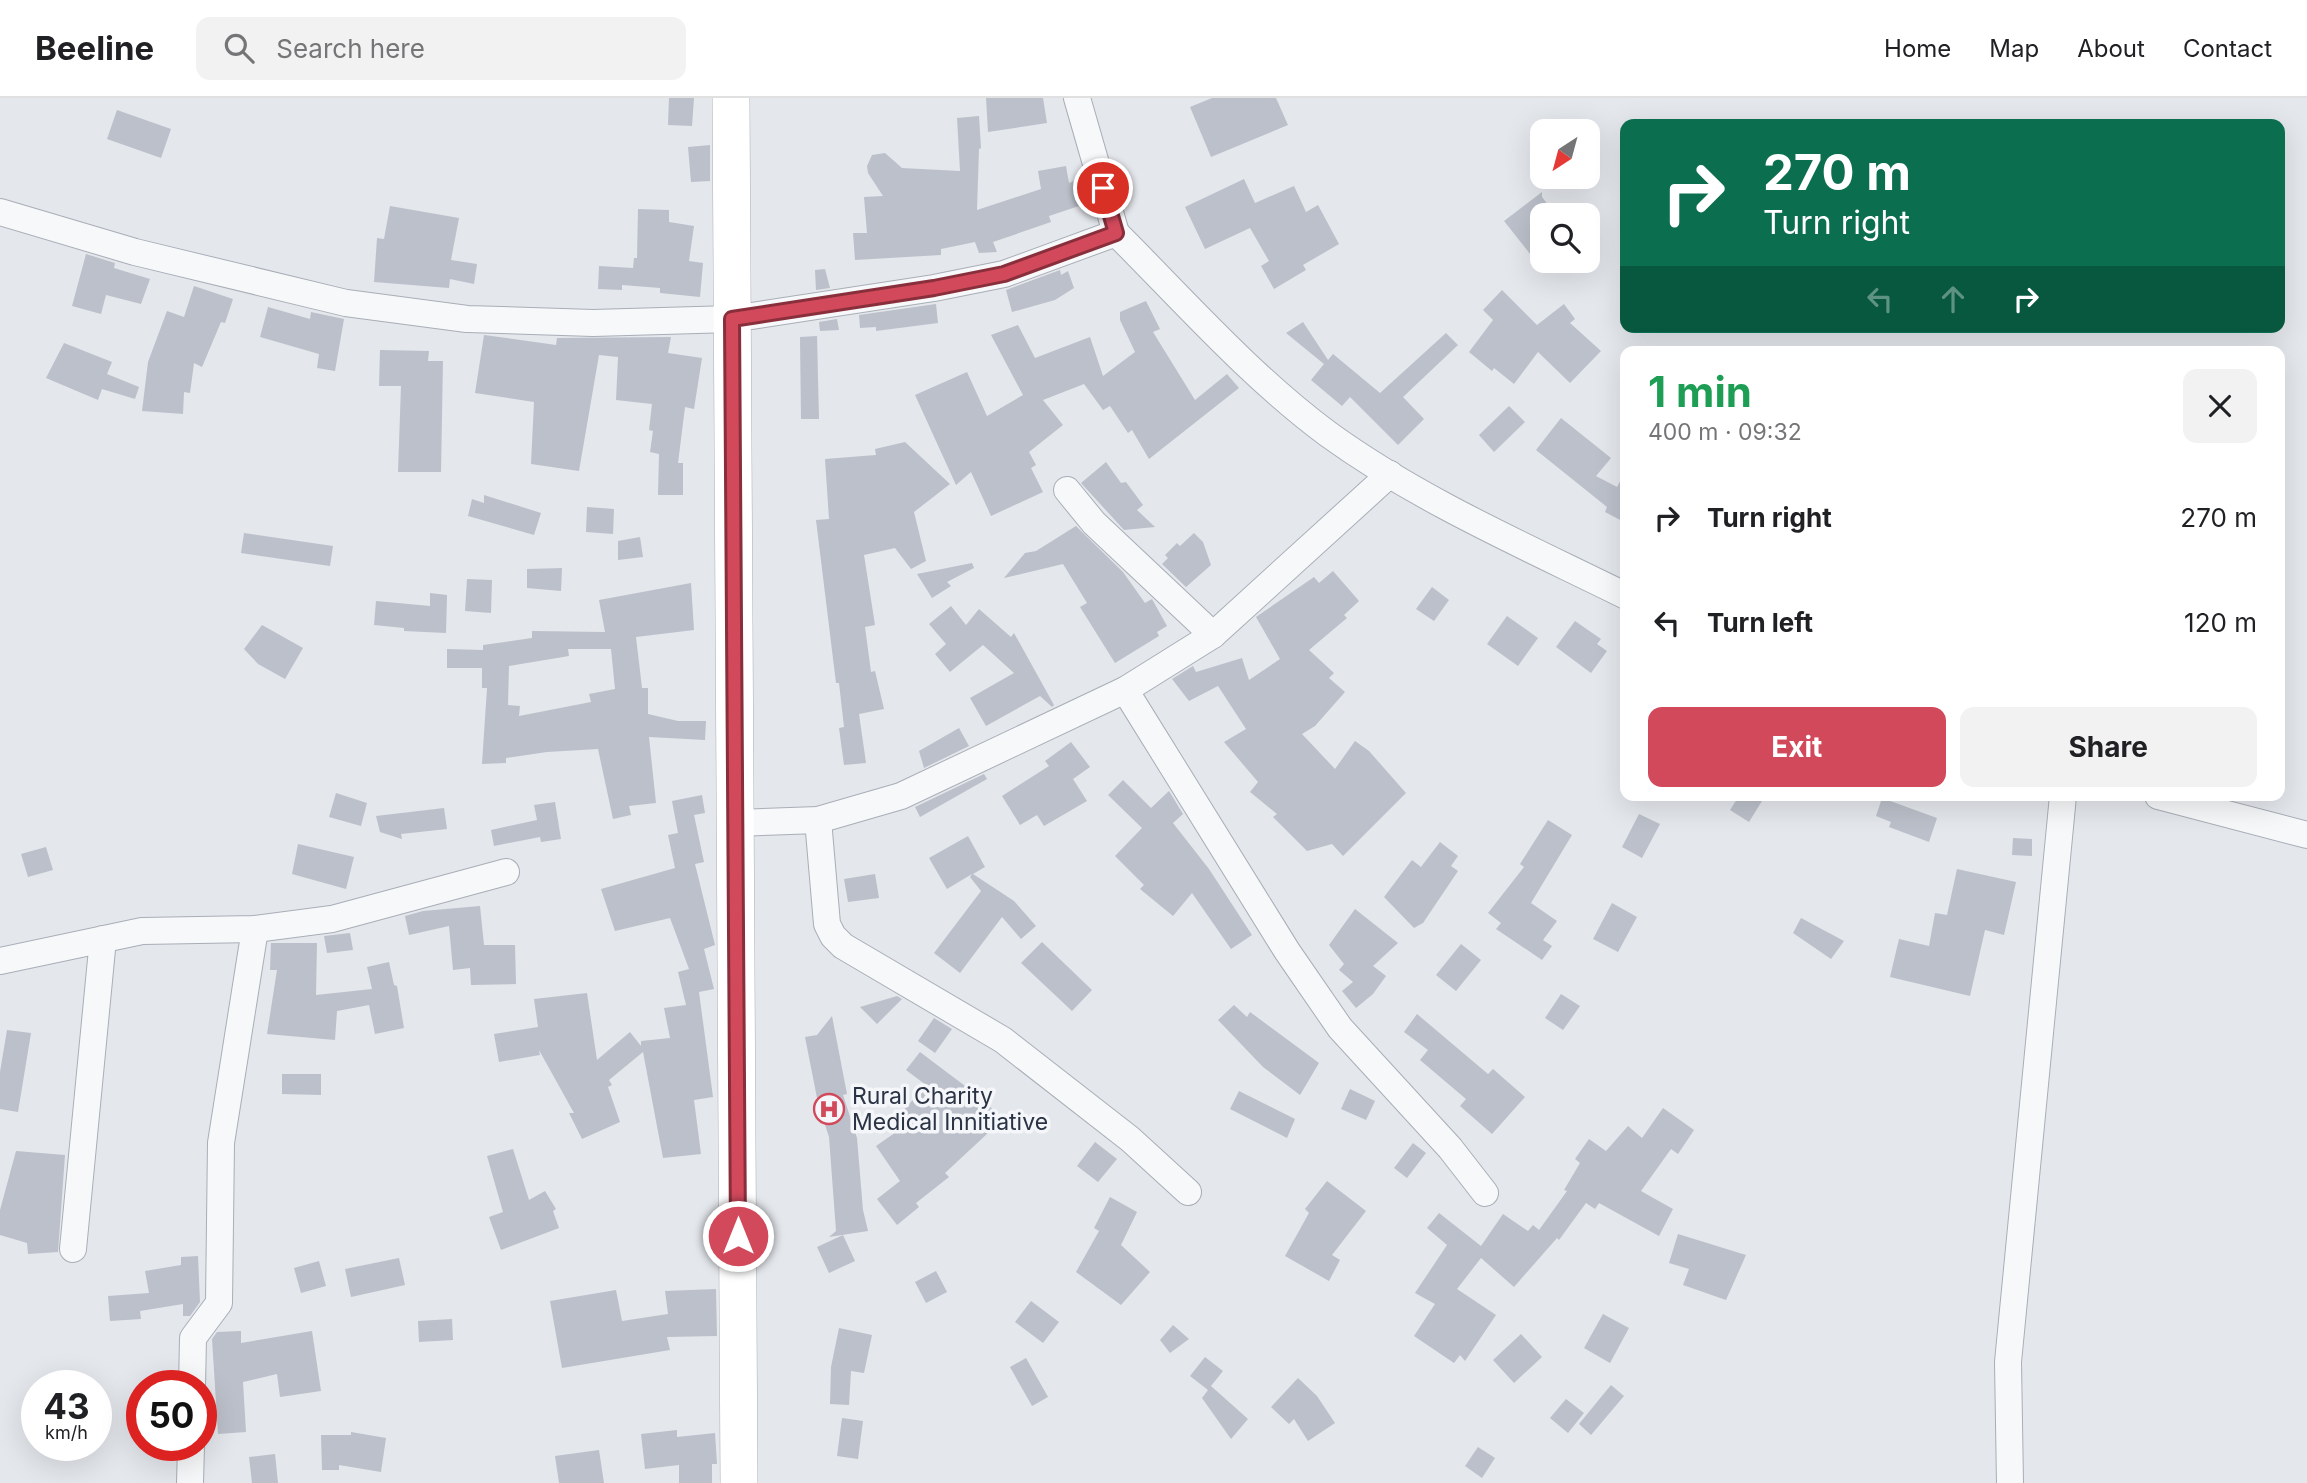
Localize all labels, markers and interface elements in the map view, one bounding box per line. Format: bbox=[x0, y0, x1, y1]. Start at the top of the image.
search box bbox=[196, 17, 686, 80]
text: Beeline bbox=[35, 28, 154, 68]
icon: search bbox=[220, 29, 258, 67]
text: Search here bbox=[276, 33, 425, 64]
text: Home bbox=[1884, 34, 1951, 63]
text: Map bbox=[1989, 34, 2039, 63]
text: About bbox=[2077, 34, 2145, 63]
text: Contact bbox=[2183, 34, 2272, 63]
north arrow bbox=[1530, 119, 1600, 189]
map controls bbox=[1530, 119, 1600, 273]
text: 270 m bbox=[1763, 143, 1911, 202]
icon: right bbox=[1648, 147, 1739, 238]
pin bbox=[1073, 158, 1133, 218]
icon: arrive bbox=[1084, 169, 1122, 207]
button: search bbox=[1530, 203, 1600, 273]
text: Turn right bbox=[1763, 203, 1910, 242]
icon: left bbox=[1861, 280, 1899, 318]
icon: ahead bbox=[1934, 280, 1972, 318]
icon: right bbox=[2007, 280, 2045, 318]
text: 1 min bbox=[1648, 366, 1752, 417]
button: close bbox=[2183, 369, 2257, 443]
text: 400 m · 09:32 bbox=[1648, 418, 1802, 446]
icon: right bbox=[1648, 499, 1686, 537]
text: Turn right bbox=[1707, 502, 1832, 533]
text: 270 m bbox=[2180, 502, 2257, 533]
icon: left bbox=[1648, 604, 1686, 642]
text: Turn left bbox=[1707, 607, 1813, 638]
text: 120 m bbox=[2184, 607, 2257, 638]
button: Exit bbox=[1648, 707, 1946, 787]
button: Share bbox=[1960, 707, 2257, 787]
place label: Rural Charity Medical Innitiative bbox=[852, 1082, 1048, 1136]
hospital icon: Rural Charity Medical Innitiative bbox=[812, 1092, 846, 1126]
position arrow bbox=[701, 1199, 775, 1273]
speed limit sign: 50 bbox=[126, 1370, 217, 1461]
text: 43 bbox=[43, 1385, 90, 1427]
text: km/h bbox=[45, 1422, 88, 1443]

